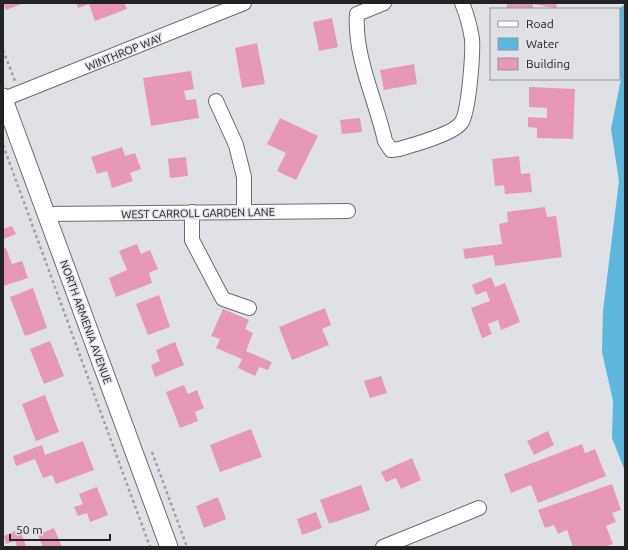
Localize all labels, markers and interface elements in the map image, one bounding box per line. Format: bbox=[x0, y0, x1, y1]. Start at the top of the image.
legend bbox=[490, 8, 620, 80]
text: Road bbox=[526, 17, 554, 30]
street label: WINTHROP WAY bbox=[84, 31, 165, 73]
text: Water bbox=[526, 37, 559, 50]
text: Building bbox=[526, 57, 570, 70]
street label: WEST CARROLL GARDEN LANE bbox=[121, 206, 275, 220]
street label: NORTH ARMENIA AVENUE bbox=[58, 258, 114, 386]
scale bar bbox=[10, 516, 110, 542]
text: 50 m bbox=[16, 523, 43, 536]

